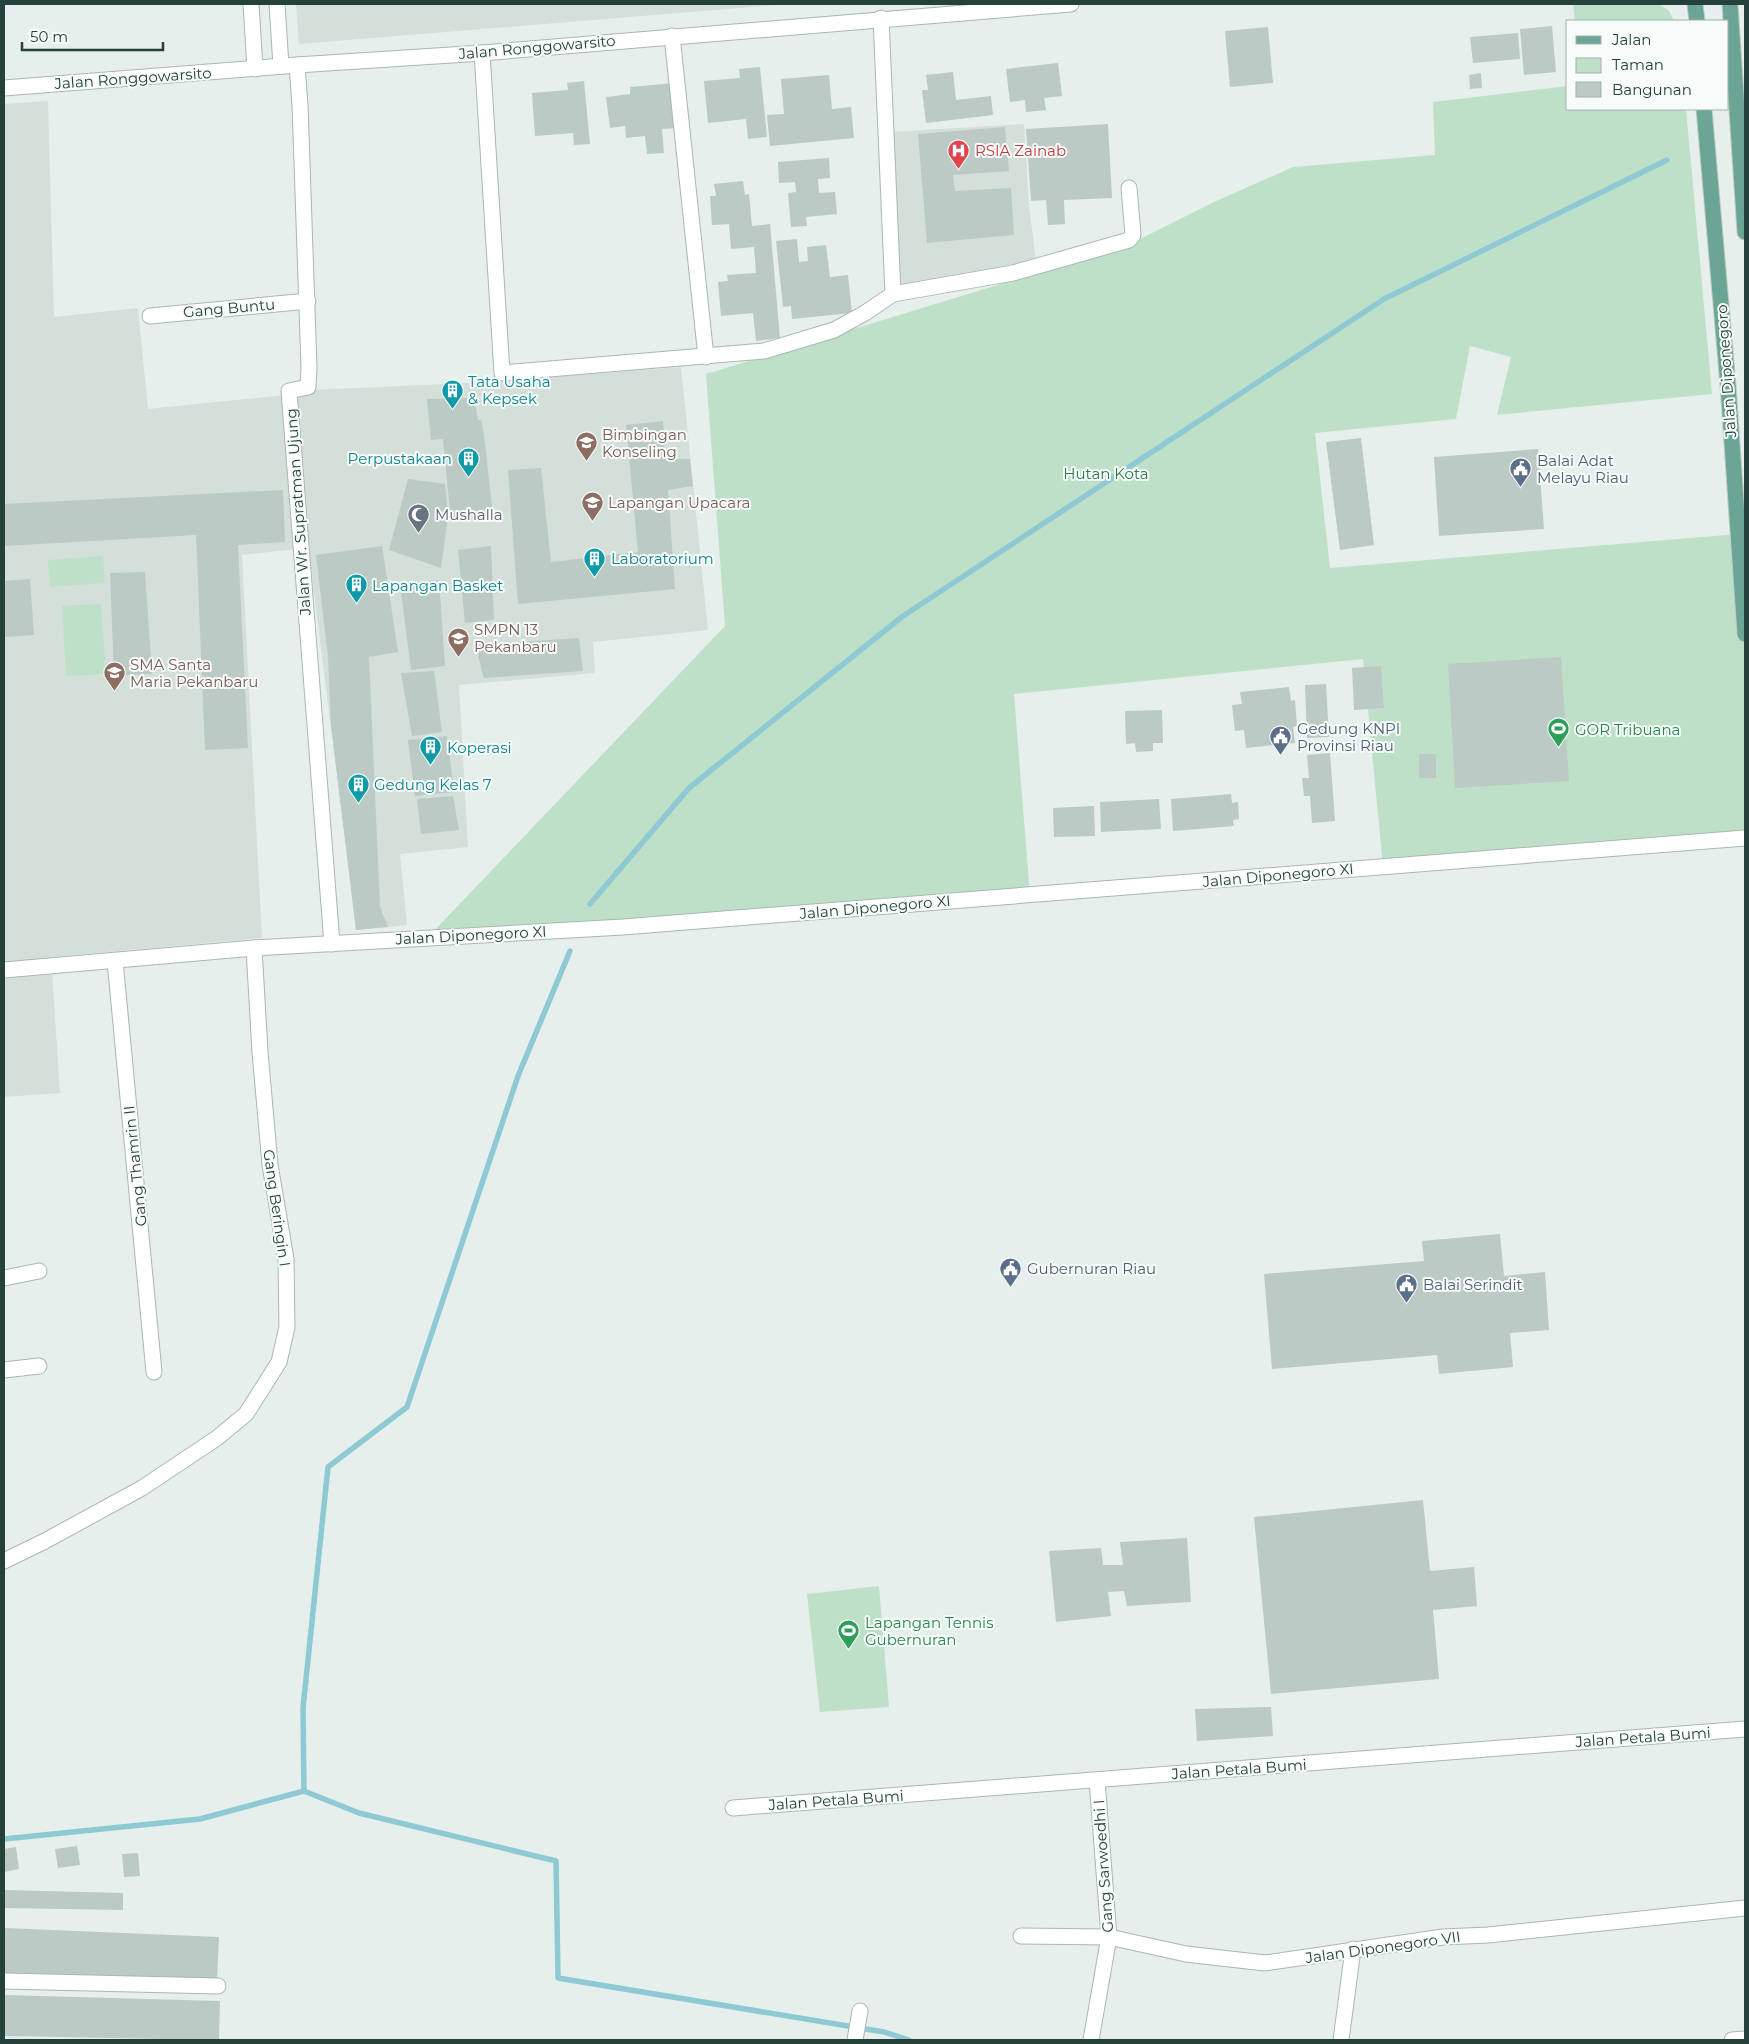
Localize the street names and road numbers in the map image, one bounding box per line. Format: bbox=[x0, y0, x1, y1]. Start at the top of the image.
street label: Jalan Ronggowarsito bbox=[457, 31, 616, 63]
street label: Jalan Ronggowarsito bbox=[53, 63, 212, 93]
street label: Gang Buntu bbox=[182, 295, 276, 321]
street label: Jalan Diponegoro bbox=[1712, 304, 1740, 439]
street label: Jalan Wr. Supratman Ujung bbox=[281, 408, 315, 617]
street label: Jalan Diponegoro XI bbox=[1201, 859, 1354, 891]
street label: Jalan Diponegoro XI bbox=[798, 891, 951, 923]
street label: Jalan Diponegoro XI bbox=[394, 922, 547, 949]
street label: Gang Thamrin II bbox=[119, 1105, 151, 1227]
street label: Gang Beringin I bbox=[259, 1148, 295, 1268]
street label: Jalan Petala Bumi bbox=[1574, 1723, 1711, 1751]
street label: Jalan Petala Bumi bbox=[1170, 1755, 1307, 1783]
street label: Jalan Petala Bumi bbox=[767, 1786, 904, 1814]
street label: Gang Sarwoedhi I bbox=[1089, 1799, 1117, 1933]
street label: Jalan Diponegoro VII bbox=[1303, 1927, 1462, 1967]

